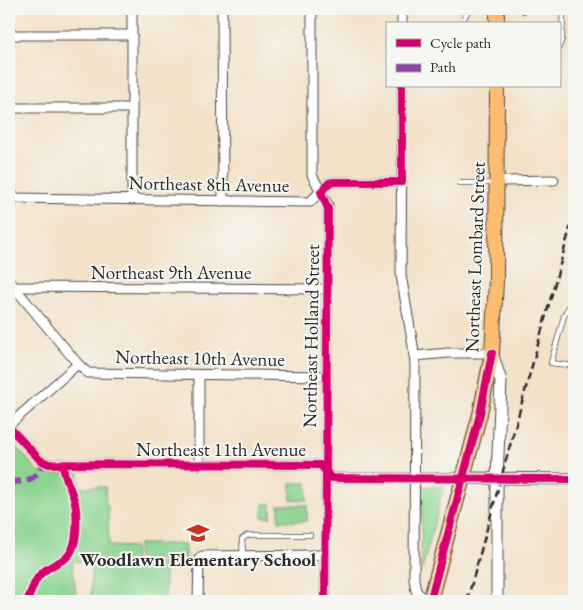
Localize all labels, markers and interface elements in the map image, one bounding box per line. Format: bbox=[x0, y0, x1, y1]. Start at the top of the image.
legend bbox=[386, 22, 560, 88]
text: Cycle path bbox=[430, 33, 492, 52]
text: Path bbox=[430, 57, 456, 76]
street label: Northeast Lombard Street bbox=[459, 161, 491, 353]
street label: Northeast 8th Avenue bbox=[128, 170, 290, 198]
street label: Northeast Holland Street bbox=[297, 244, 325, 428]
street label: Northeast 9th Avenue bbox=[91, 260, 251, 285]
street label: Northeast 10th Avenue bbox=[115, 344, 285, 372]
street label: Northeast 11th Avenue bbox=[136, 437, 306, 462]
school or university icon: Woodlawn Elementary School bbox=[185, 520, 211, 546]
place label: Woodlawn Elementary School bbox=[80, 547, 317, 572]

